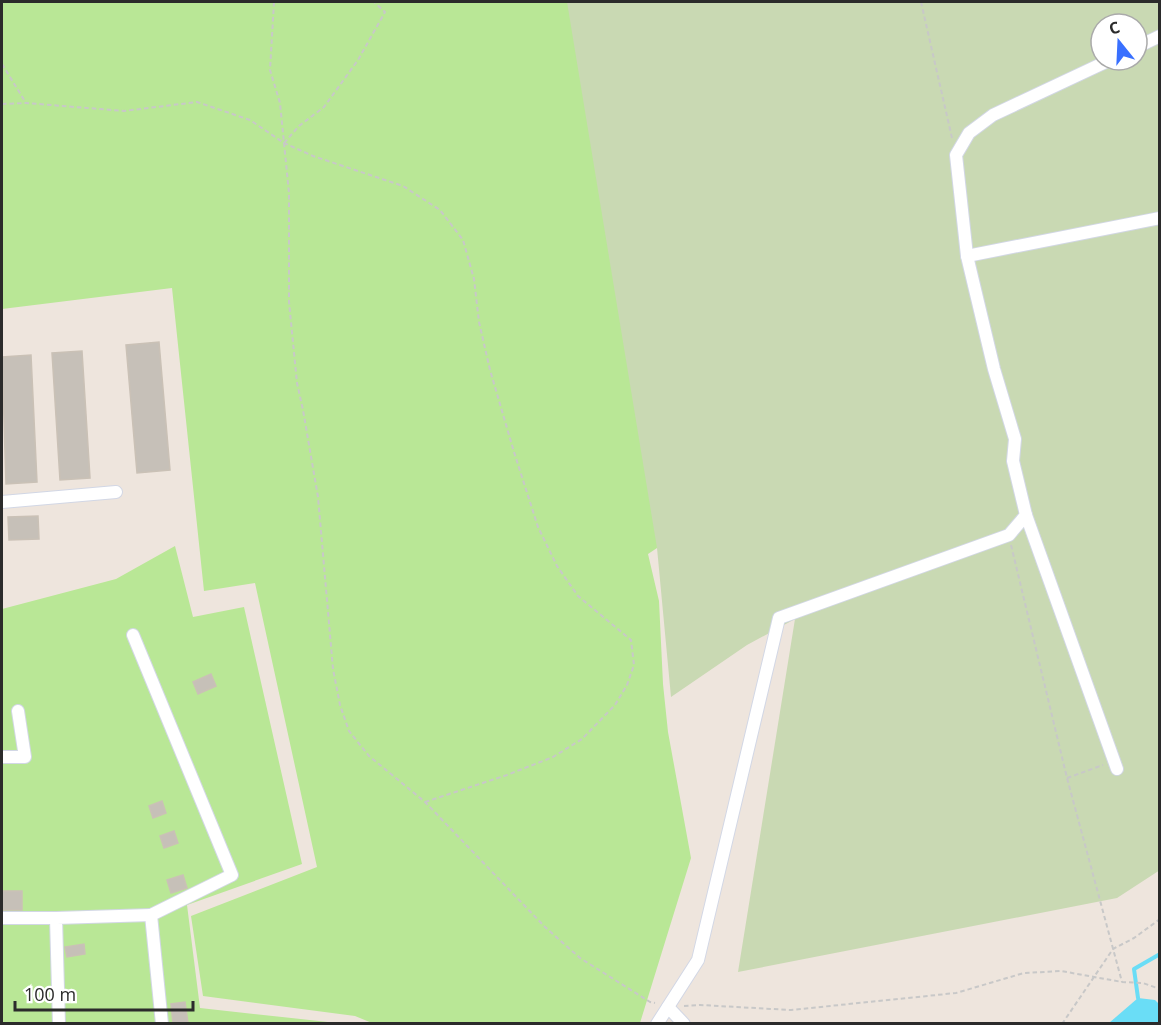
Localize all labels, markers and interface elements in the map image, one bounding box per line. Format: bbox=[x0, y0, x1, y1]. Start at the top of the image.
north arrow bbox=[1089, 12, 1149, 72]
text: С bbox=[1106, 16, 1123, 40]
scale bar bbox=[15, 974, 194, 1012]
text: 100 m bbox=[24, 982, 76, 1006]

